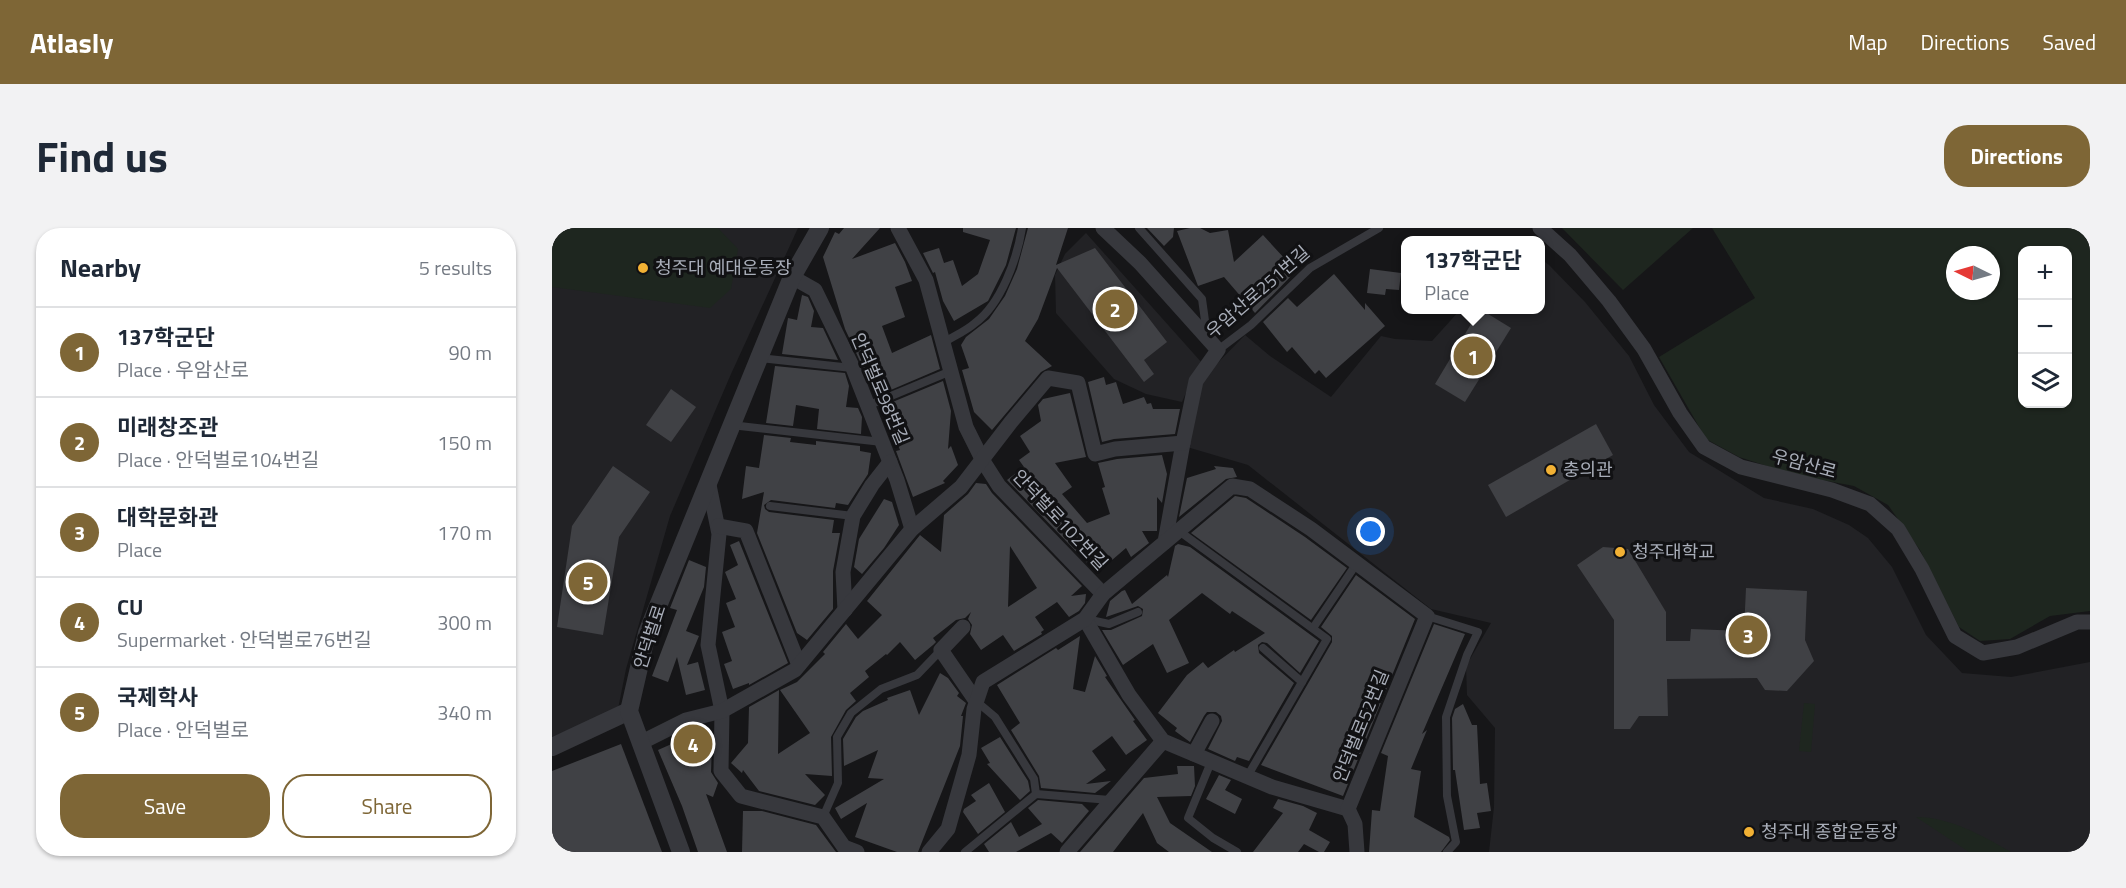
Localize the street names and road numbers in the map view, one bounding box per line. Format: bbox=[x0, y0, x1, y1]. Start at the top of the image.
street label: 우암산로251번길 bbox=[1200, 239, 1315, 344]
street label: 안덕벌로98번길 bbox=[845, 329, 916, 449]
street label: 우암산로 bbox=[1769, 442, 1840, 485]
street label: 안덕벌로102번길 bbox=[1006, 463, 1114, 576]
street label: 안덕벌로 bbox=[626, 601, 673, 673]
street label: 안덕벌로52번길 bbox=[1326, 665, 1395, 786]

